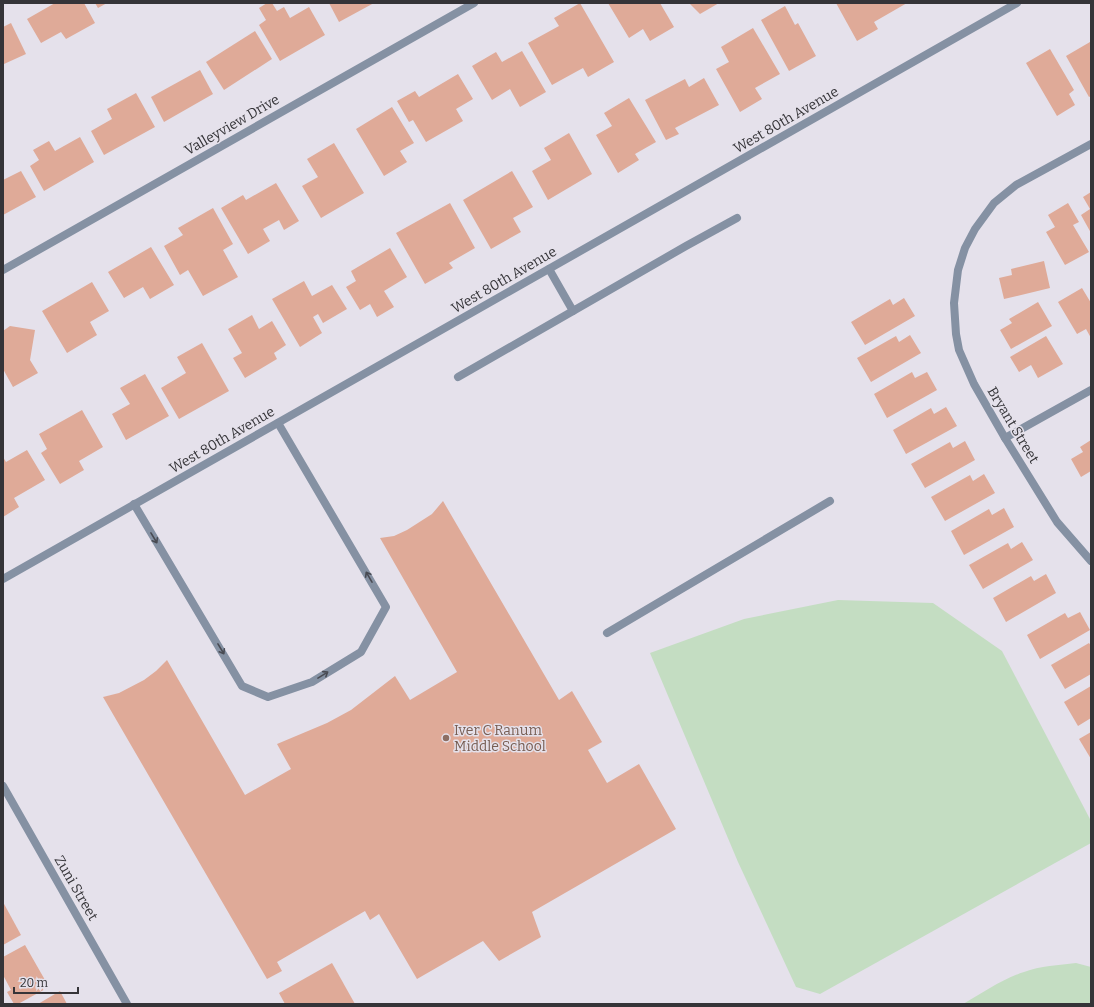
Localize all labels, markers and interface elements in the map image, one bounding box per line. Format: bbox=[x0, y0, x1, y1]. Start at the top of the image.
street label: West 80th Avenue bbox=[730, 83, 842, 157]
street label: Valleyview Drive bbox=[182, 91, 282, 159]
street label: West 80th Avenue bbox=[448, 243, 560, 317]
street label: Bryant Street bbox=[984, 384, 1042, 466]
street label: West 80th Avenue bbox=[166, 403, 278, 477]
one-way arrow bbox=[150, 532, 158, 543]
one-way arrow bbox=[364, 571, 372, 583]
one-way arrow bbox=[217, 643, 225, 655]
one-way arrow bbox=[317, 671, 329, 679]
place label: Iver C Ranum Middle School bbox=[454, 722, 546, 755]
marker: Iver C Ranum Middle School bbox=[441, 733, 451, 743]
street label: Zuni Street bbox=[51, 852, 101, 924]
scale bar bbox=[14, 969, 78, 995]
text: 20 m bbox=[20, 976, 49, 990]

